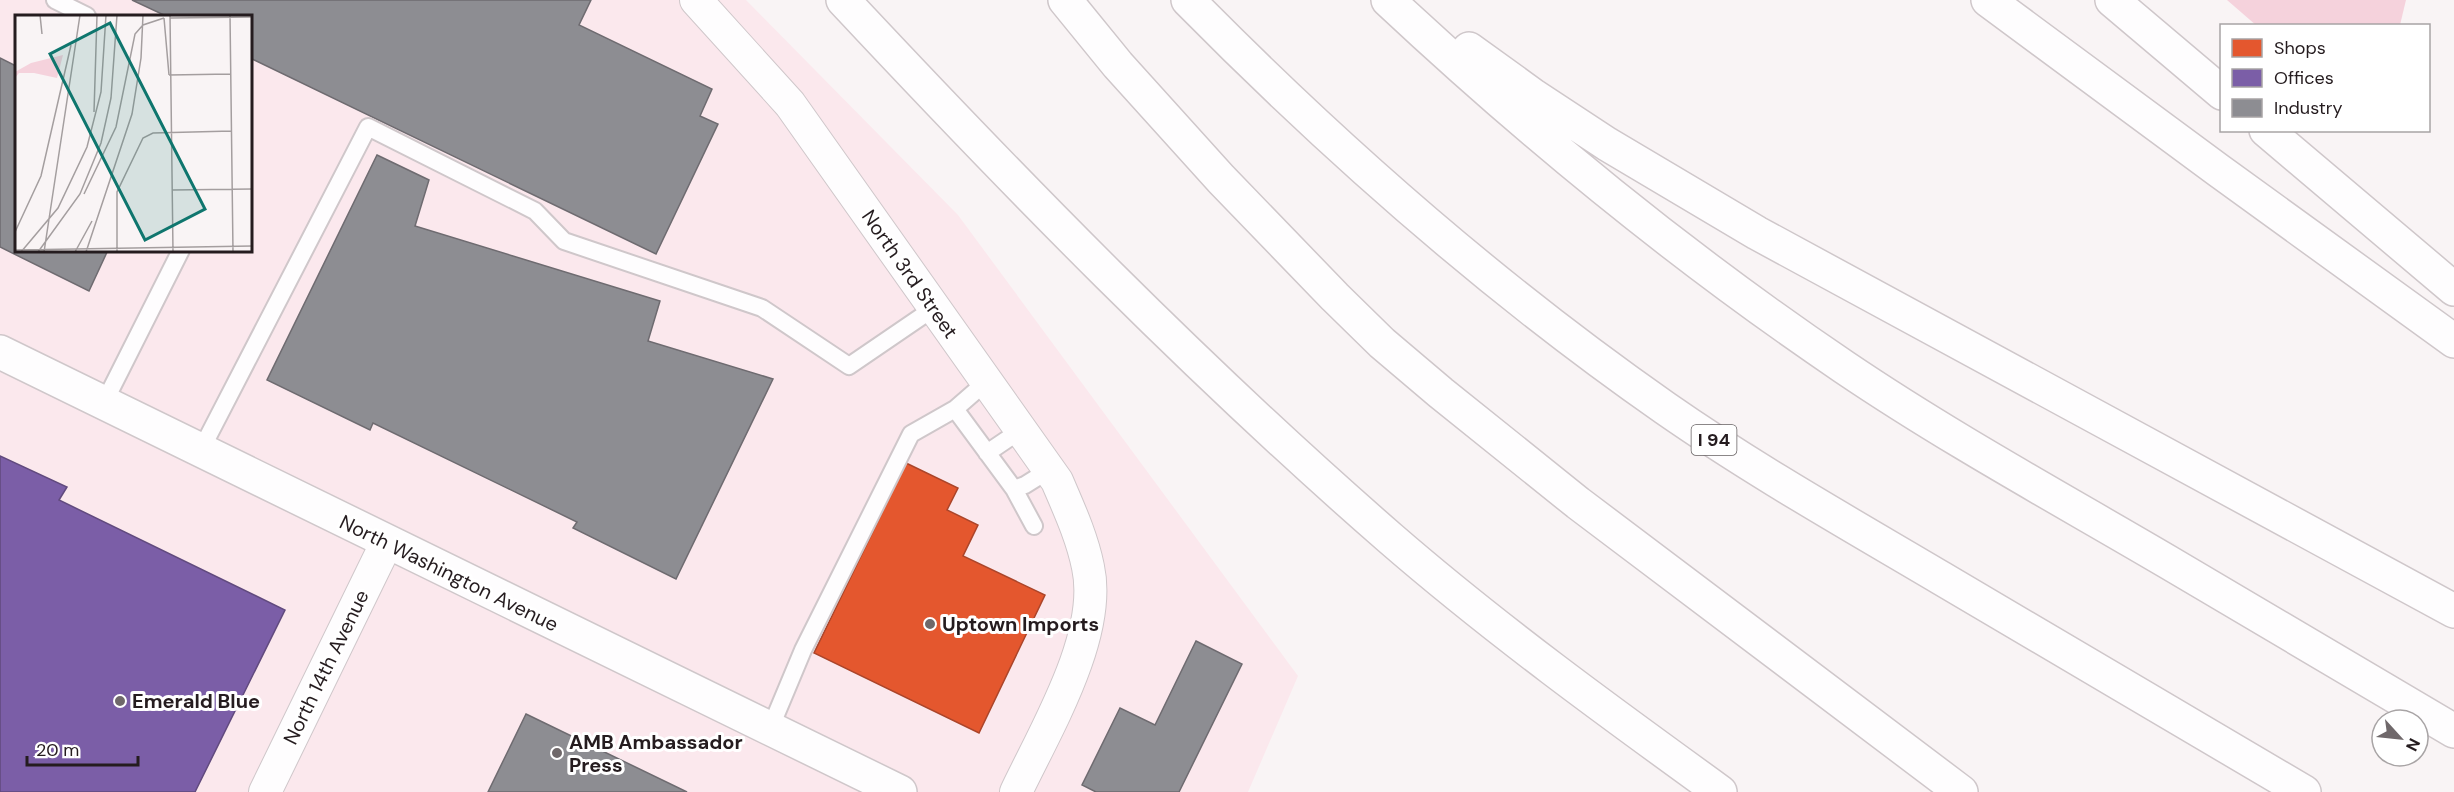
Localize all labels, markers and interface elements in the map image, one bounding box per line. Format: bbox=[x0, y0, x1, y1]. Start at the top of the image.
inset map bbox=[15, 15, 252, 252]
legend bbox=[2220, 24, 2430, 132]
text: Shops bbox=[2274, 36, 2326, 60]
text: Offices bbox=[2274, 66, 2334, 90]
text: Industry bbox=[2274, 96, 2343, 120]
street label: North 3rd Street bbox=[856, 205, 964, 343]
road number: I 94 bbox=[1692, 425, 1736, 455]
street label: North Washington Avenue bbox=[335, 509, 563, 637]
street label: North 14th Avenue bbox=[277, 585, 375, 749]
place label: Uptown Imports bbox=[942, 611, 1099, 637]
marker: Uptown Imports bbox=[923, 617, 937, 631]
place label: Emerald Blue bbox=[132, 688, 260, 714]
marker: Emerald Blue bbox=[113, 694, 127, 708]
north arrow bbox=[2370, 708, 2430, 768]
scale bar bbox=[27, 729, 138, 767]
place label: AMB Ambassador Press bbox=[569, 729, 743, 778]
text: N bbox=[2401, 735, 2425, 755]
text: 20 m bbox=[36, 738, 79, 762]
marker: AMB Ambassador Press bbox=[550, 746, 564, 760]

